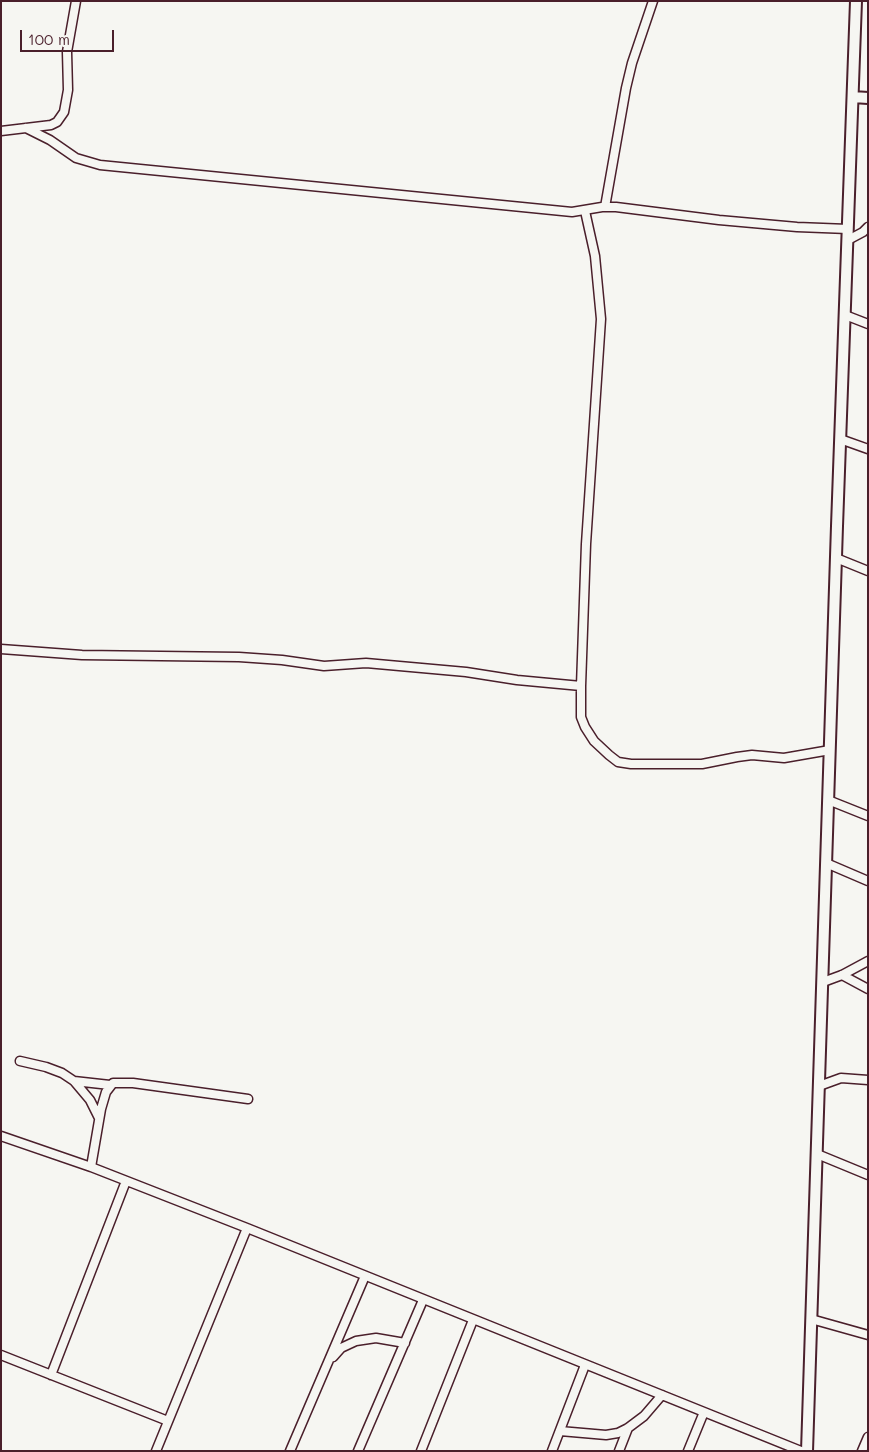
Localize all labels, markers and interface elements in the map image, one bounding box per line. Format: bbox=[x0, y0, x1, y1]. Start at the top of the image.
scale bar bbox=[22, 20, 116, 52]
text: 100 m bbox=[28, 29, 70, 49]

